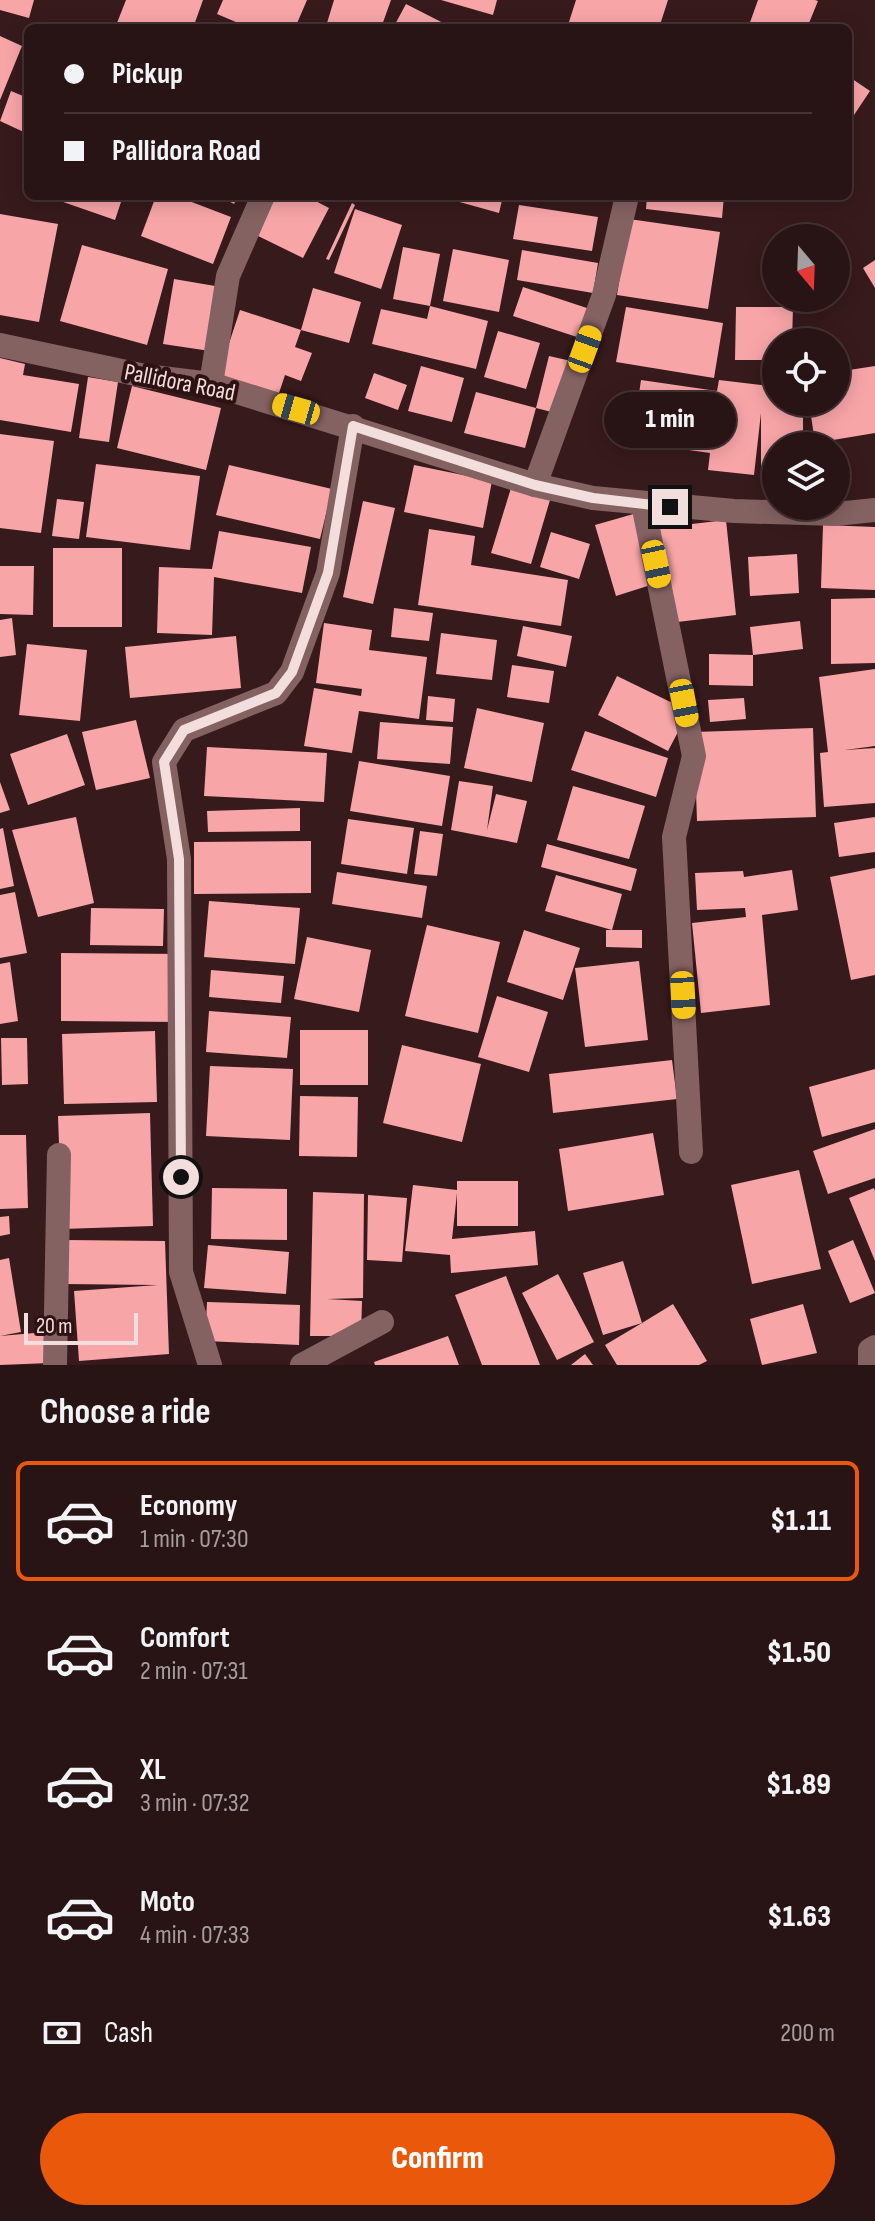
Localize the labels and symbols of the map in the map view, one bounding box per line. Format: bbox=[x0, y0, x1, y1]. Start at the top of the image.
north arrow bbox=[762, 224, 850, 312]
car bbox=[566, 322, 604, 376]
street label: Pallidora Road bbox=[122, 358, 238, 407]
car bbox=[270, 391, 322, 427]
callout: 1 min bbox=[604, 391, 736, 447]
route end bbox=[652, 489, 688, 525]
car bbox=[639, 538, 673, 590]
car bbox=[668, 677, 700, 729]
car bbox=[670, 970, 696, 1020]
route start bbox=[163, 1159, 199, 1195]
scale bar bbox=[24, 1309, 138, 1345]

